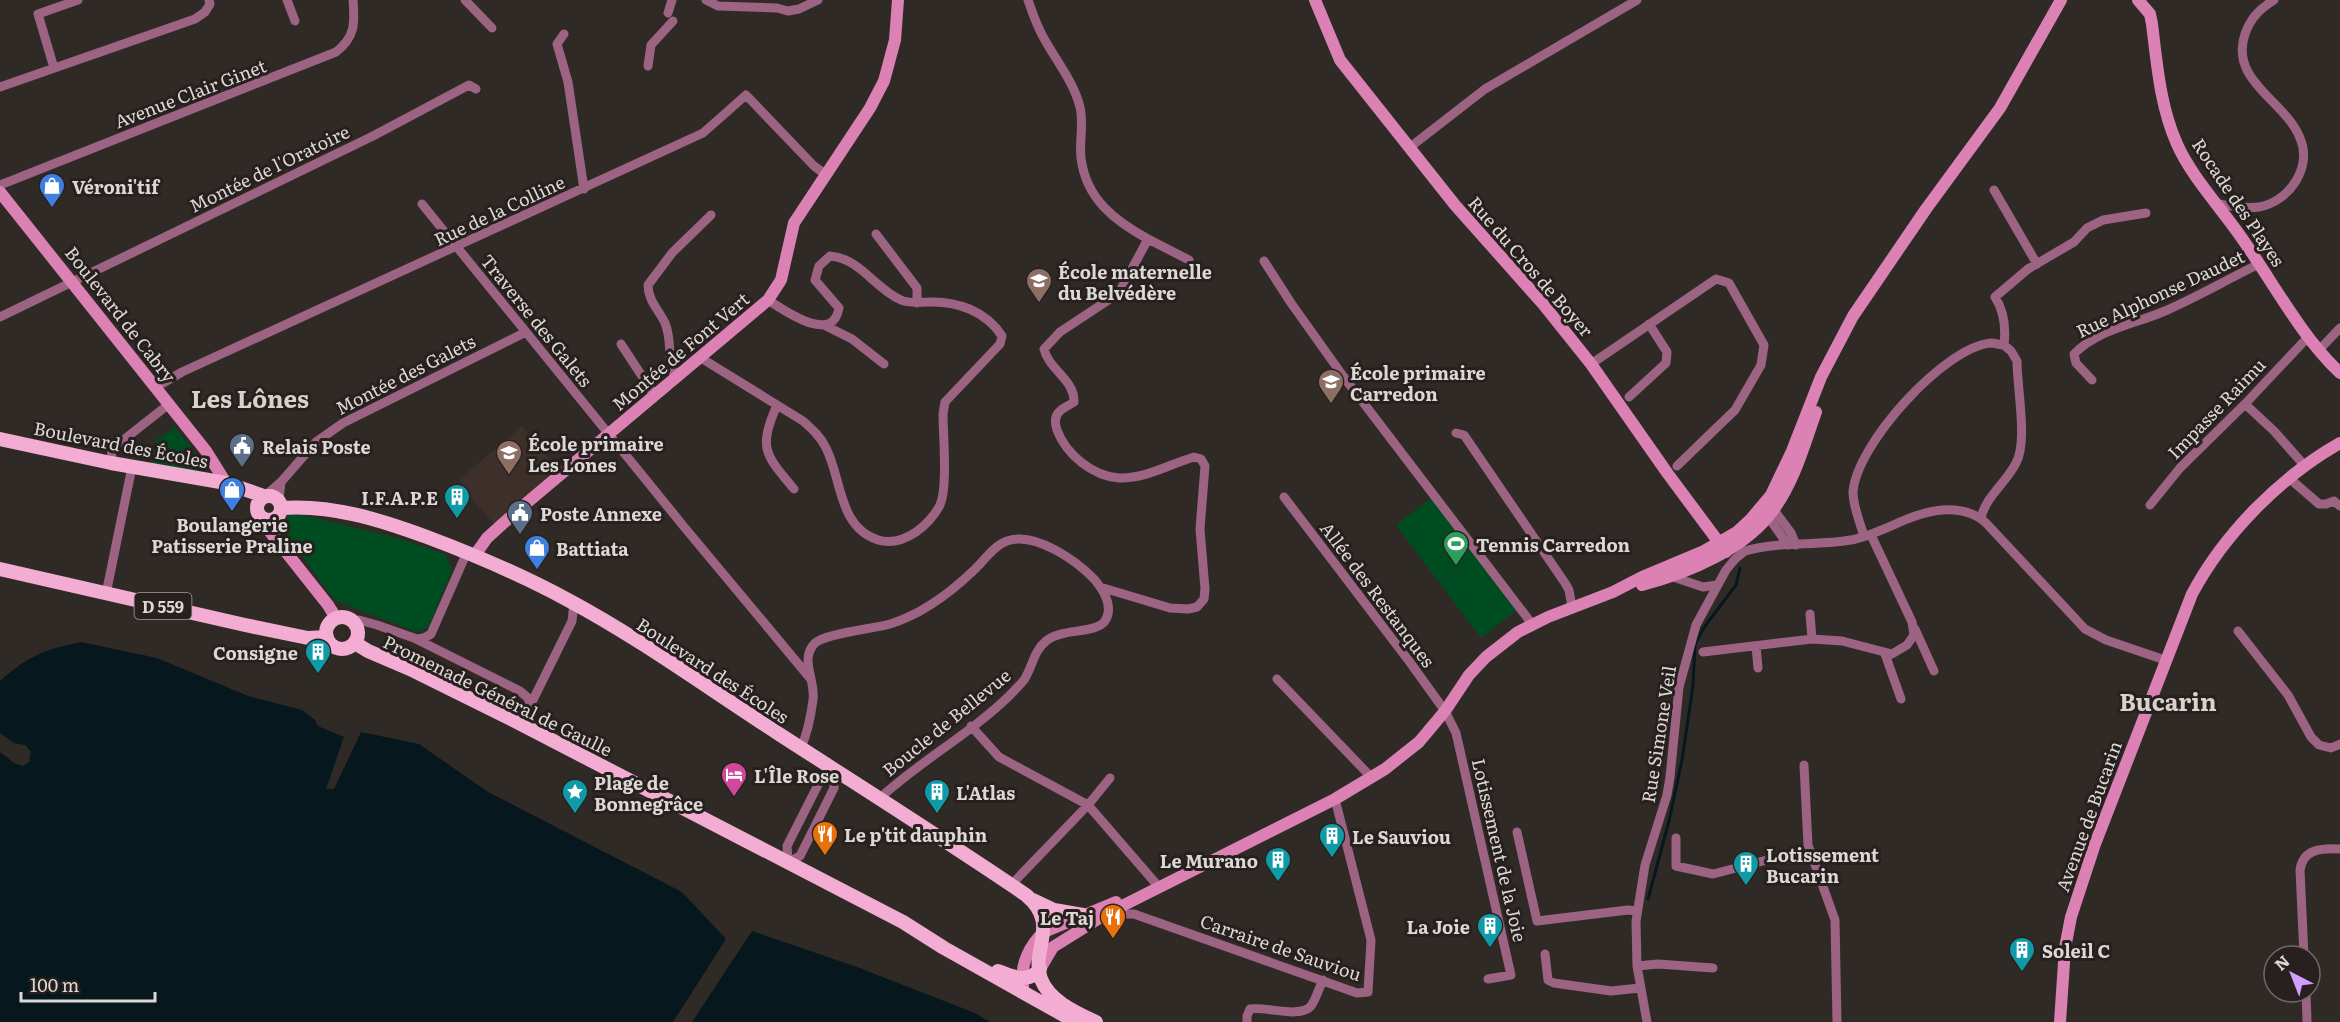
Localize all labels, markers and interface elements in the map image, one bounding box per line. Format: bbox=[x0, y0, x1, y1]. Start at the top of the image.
street label: Avenue Clair Ginet bbox=[110, 51, 271, 134]
street label: Montée de l'Oratoire bbox=[184, 117, 354, 219]
street label: Rocade des Playes bbox=[2186, 132, 2292, 272]
street label: Rue de la Colline bbox=[429, 168, 569, 252]
shop icon: Véroni'tif bbox=[37, 171, 67, 209]
place label: Véroni'tif bbox=[72, 173, 161, 200]
street label: Rue du Cros de Boyer bbox=[1462, 190, 1600, 343]
street label: Boulevard de Cabry bbox=[59, 240, 183, 388]
street label: Rue Alphonse Daudet bbox=[2071, 242, 2249, 344]
street label: Traverse des Galets bbox=[475, 248, 599, 392]
place label: École maternelle du Belvédère bbox=[1058, 258, 1212, 306]
school or university icon: École maternelle du Belvédère bbox=[1024, 266, 1054, 304]
street label: Montée de Font Vert bbox=[605, 285, 755, 417]
street label: Montée des Galets bbox=[330, 327, 480, 421]
street label: Impasse Raimu bbox=[2161, 351, 2271, 465]
place label: École primaire Carredon bbox=[1350, 359, 1486, 407]
school or university icon: École primaire Carredon bbox=[1316, 367, 1346, 405]
district label: Les Lônes bbox=[191, 380, 309, 415]
street label: Boulevard des Écoles bbox=[32, 414, 210, 474]
place label: École primaire Les Lones bbox=[528, 430, 664, 478]
public building icon: Relais Poste bbox=[227, 431, 257, 469]
place label: Relais Poste bbox=[262, 433, 371, 460]
school or university icon: École primaire Les Lones bbox=[494, 438, 524, 476]
shop icon: Boulangerie Patisserie Praline bbox=[217, 475, 247, 513]
building icon: I.F.A.P.E bbox=[442, 482, 472, 520]
place label: I.F.A.P.E bbox=[361, 484, 438, 511]
public building icon: Poste Annexe bbox=[505, 498, 535, 536]
place label: Poste Annexe bbox=[540, 500, 662, 527]
place label: Boulangerie Patisserie Praline bbox=[151, 511, 313, 559]
street label: Allée des Restanques bbox=[1314, 515, 1442, 673]
sports icon: Tennis Carredon bbox=[1441, 529, 1471, 567]
place label: Tennis Carredon bbox=[1476, 531, 1631, 558]
shop icon: Battiata bbox=[522, 533, 552, 571]
place label: Battiata bbox=[556, 535, 629, 562]
road number: D 559 bbox=[134, 593, 192, 619]
street label: Boulevard des Écoles bbox=[631, 611, 795, 729]
street label: Promenade Général de Gaulle bbox=[379, 628, 617, 762]
building icon: Consigne bbox=[303, 637, 333, 675]
place label: Consigne bbox=[213, 639, 298, 666]
street label: Boucle de Bellevue bbox=[876, 662, 1016, 782]
street label: Rue Simone Veil bbox=[1634, 663, 1682, 805]
district label: Bucarin bbox=[2119, 683, 2217, 718]
street label: Avenue de Bucarin bbox=[2048, 737, 2128, 895]
street label: Lotissement de la Joie bbox=[1466, 756, 1534, 944]
hotel icon: L'Île Rose bbox=[719, 760, 749, 798]
place label: L'Île Rose bbox=[754, 762, 839, 789]
place label: Plage de Bonnegrâce bbox=[594, 769, 703, 817]
place icon: Plage de Bonnegrâce bbox=[560, 777, 590, 815]
building icon: L'Atlas bbox=[922, 777, 952, 815]
place label: L'Atlas bbox=[956, 779, 1015, 806]
restaurant icon: Le p'tit dauphin bbox=[810, 819, 840, 857]
place label: Le p'tit dauphin bbox=[844, 821, 988, 848]
building icon: Le Sauviou bbox=[1317, 821, 1347, 859]
place label: Le Sauviou bbox=[1352, 823, 1451, 850]
place label: Lotissement Bucarin bbox=[1766, 841, 1879, 889]
building icon: Le Murano bbox=[1263, 845, 1293, 883]
place label: Le Murano bbox=[1160, 847, 1258, 874]
building icon: Lotissement Bucarin bbox=[1731, 849, 1761, 887]
restaurant icon: Le Taj bbox=[1098, 902, 1128, 940]
place label: Le Taj bbox=[1040, 904, 1094, 931]
street label: Carraire de Sauviou bbox=[1197, 907, 1365, 987]
building icon: La Joie bbox=[1475, 911, 1505, 949]
place label: La Joie bbox=[1407, 913, 1470, 940]
building icon: Soleil C bbox=[2007, 935, 2037, 973]
place label: Soleil C bbox=[2042, 937, 2110, 964]
north arrow bbox=[2262, 944, 2322, 1004]
text: N bbox=[2268, 949, 2294, 976]
scale bar bbox=[21, 965, 154, 1003]
text: 100 m bbox=[30, 971, 79, 998]

